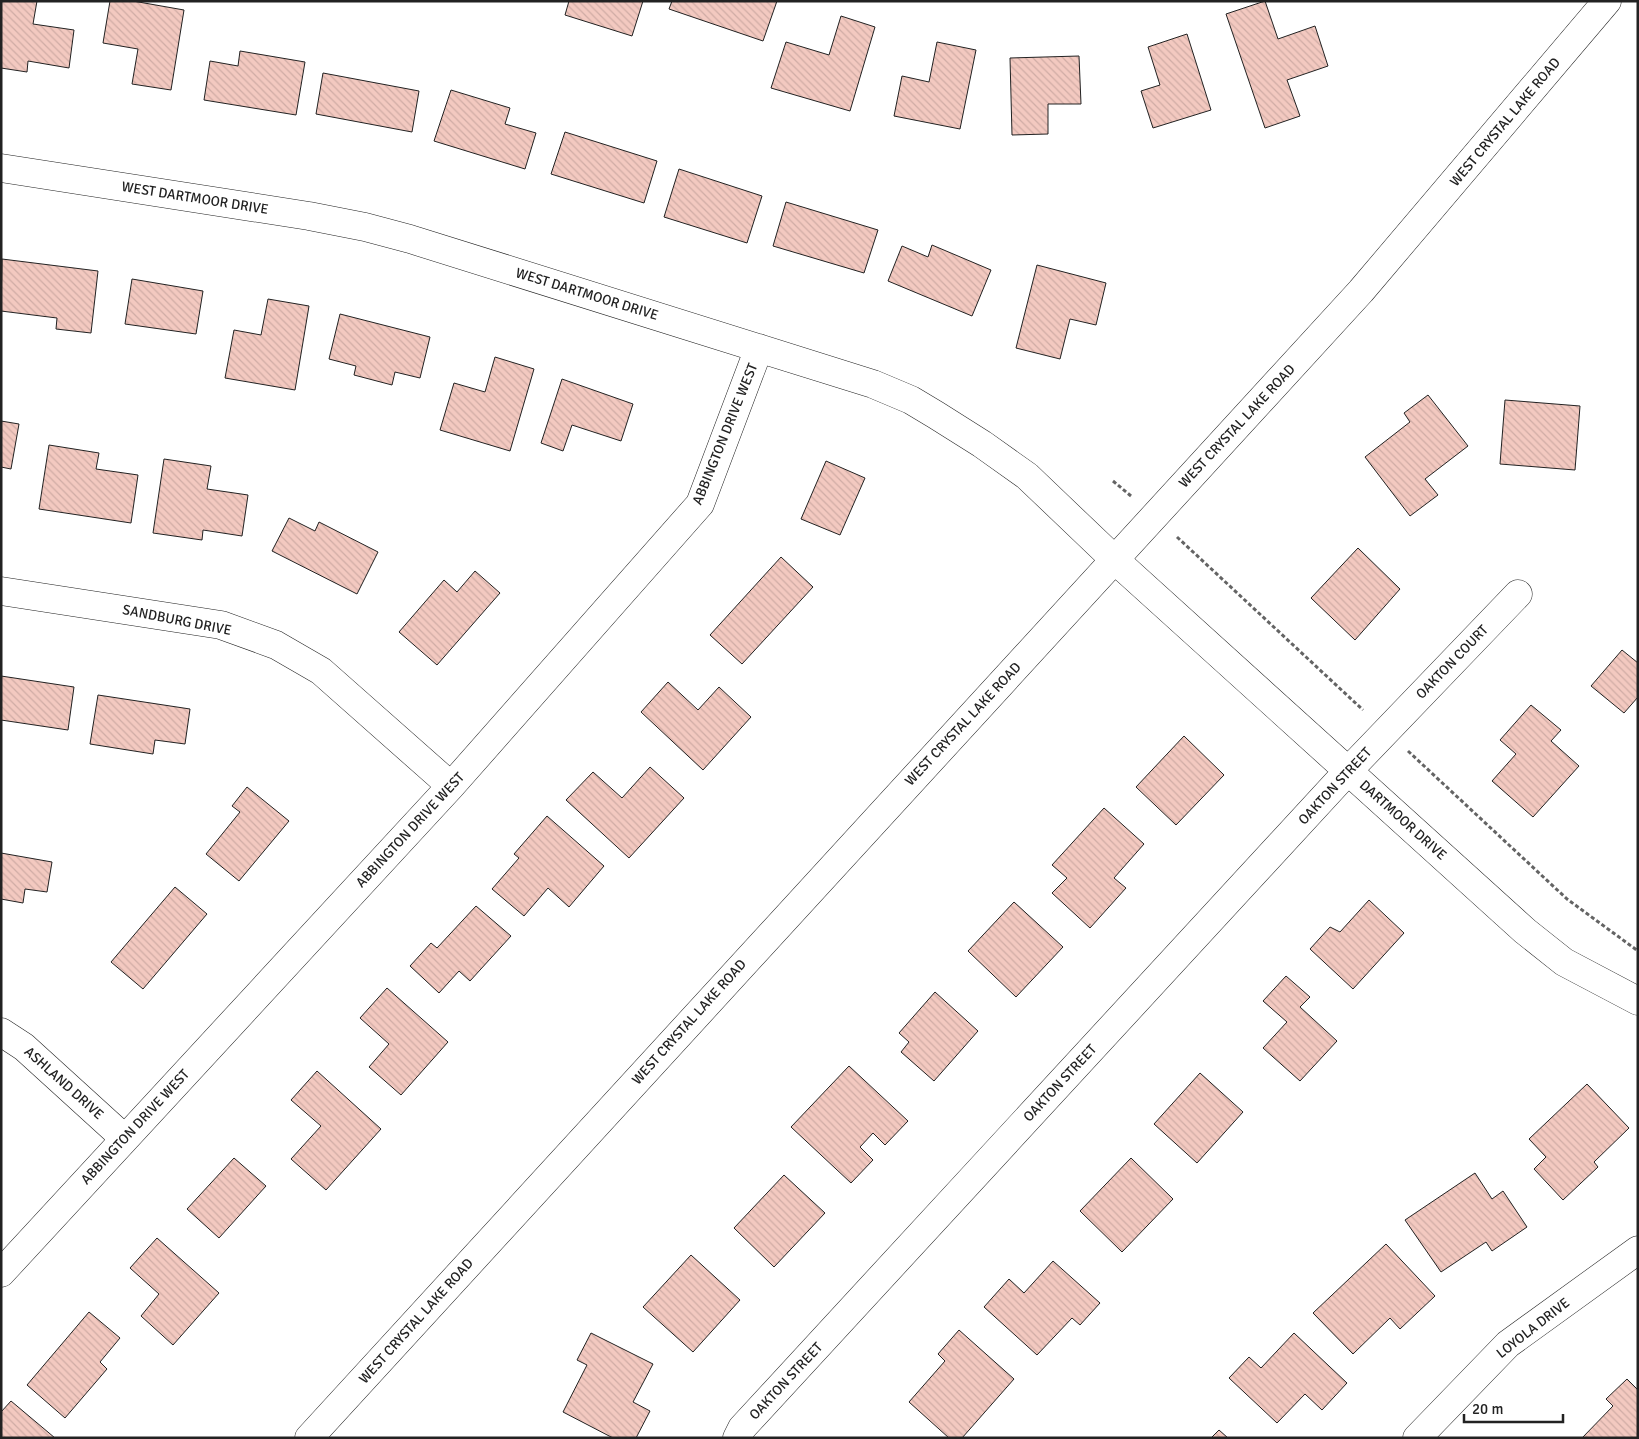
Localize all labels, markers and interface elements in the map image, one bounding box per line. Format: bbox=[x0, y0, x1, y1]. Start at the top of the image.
street label: WEST CRYSTAL LAKE ROAD bbox=[1446, 54, 1564, 190]
street label: WEST DARTMOOR DRIVE bbox=[120, 178, 270, 218]
street label: WEST DARTMOOR DRIVE bbox=[514, 264, 660, 324]
street label: ABBINGTON DRIVE WEST bbox=[689, 361, 761, 507]
street label: WEST CRYSTAL LAKE ROAD bbox=[1175, 361, 1299, 491]
street label: SANDBURG DRIVE bbox=[121, 601, 233, 639]
street label: OAKTON COURT bbox=[1412, 621, 1492, 703]
street label: WEST CRYSTAL LAKE ROAD bbox=[901, 659, 1025, 789]
street label: OAKTON STREET bbox=[1295, 744, 1375, 828]
street label: ABBINGTON DRIVE WEST bbox=[352, 769, 468, 891]
street label: DARTMOOR DRIVE bbox=[1356, 777, 1450, 864]
street label: WEST CRYSTAL LAKE ROAD bbox=[628, 956, 750, 1088]
street label: OAKTON STREET bbox=[1020, 1041, 1100, 1125]
street label: ASHLAND DRIVE bbox=[21, 1043, 107, 1123]
street label: ABBINGTON DRIVE WEST bbox=[77, 1066, 193, 1188]
street label: WEST CRYSTAL LAKE ROAD bbox=[355, 1255, 477, 1387]
street label: LOYOLA DRIVE bbox=[1493, 1294, 1573, 1362]
street label: OAKTON STREET bbox=[746, 1339, 826, 1423]
scale bar bbox=[1464, 1392, 1563, 1424]
text: 20 m bbox=[1472, 1400, 1503, 1418]

